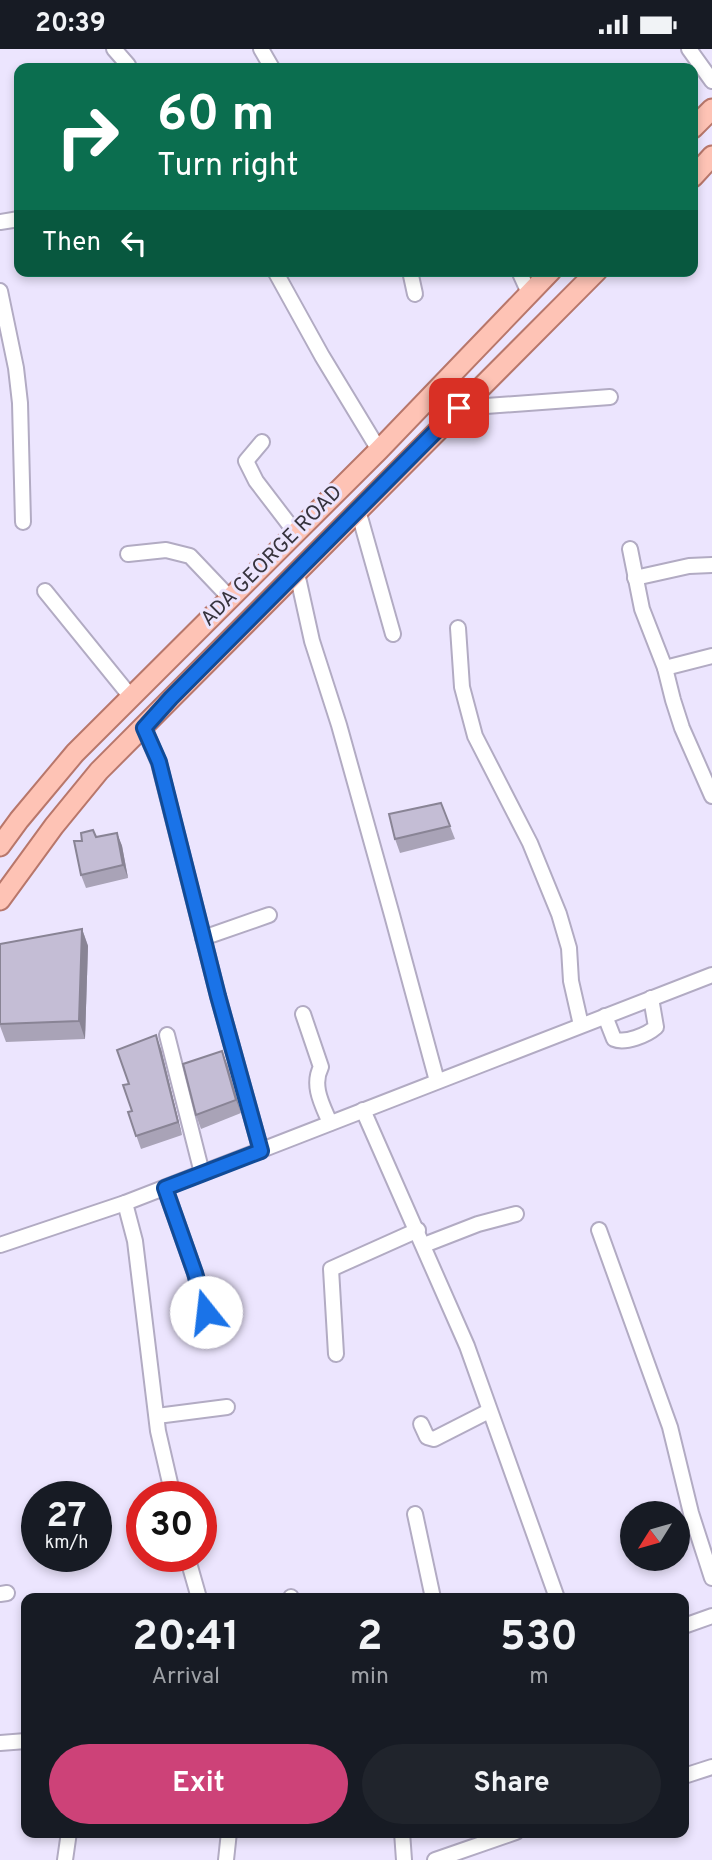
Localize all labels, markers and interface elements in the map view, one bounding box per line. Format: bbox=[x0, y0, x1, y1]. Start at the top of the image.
text: 20:39 bbox=[35, 8, 106, 41]
text: 60 m bbox=[157, 86, 275, 148]
icon: right bbox=[42, 91, 133, 182]
text: Turn right bbox=[157, 147, 299, 187]
icon: left bbox=[115, 224, 153, 262]
text: Then bbox=[42, 227, 101, 260]
pin bbox=[429, 378, 489, 438]
icon: arrive bbox=[440, 389, 478, 427]
street label: ADA GEORGE ROAD bbox=[195, 479, 349, 633]
position arrow bbox=[169, 1275, 243, 1349]
speed limit sign: 30 bbox=[126, 1481, 217, 1572]
text: 27 bbox=[47, 1495, 86, 1539]
north arrow bbox=[620, 1501, 690, 1571]
map controls bbox=[620, 1501, 690, 1571]
text: km/h bbox=[45, 1532, 88, 1555]
text: 20:41 bbox=[132, 1612, 239, 1665]
text: 2 bbox=[357, 1612, 383, 1665]
text: 530 bbox=[500, 1612, 578, 1665]
text: Arrival bbox=[152, 1663, 220, 1692]
text: min bbox=[351, 1663, 389, 1692]
text: m bbox=[529, 1663, 549, 1692]
button: Exit bbox=[49, 1744, 348, 1824]
button: Share bbox=[362, 1744, 661, 1824]

